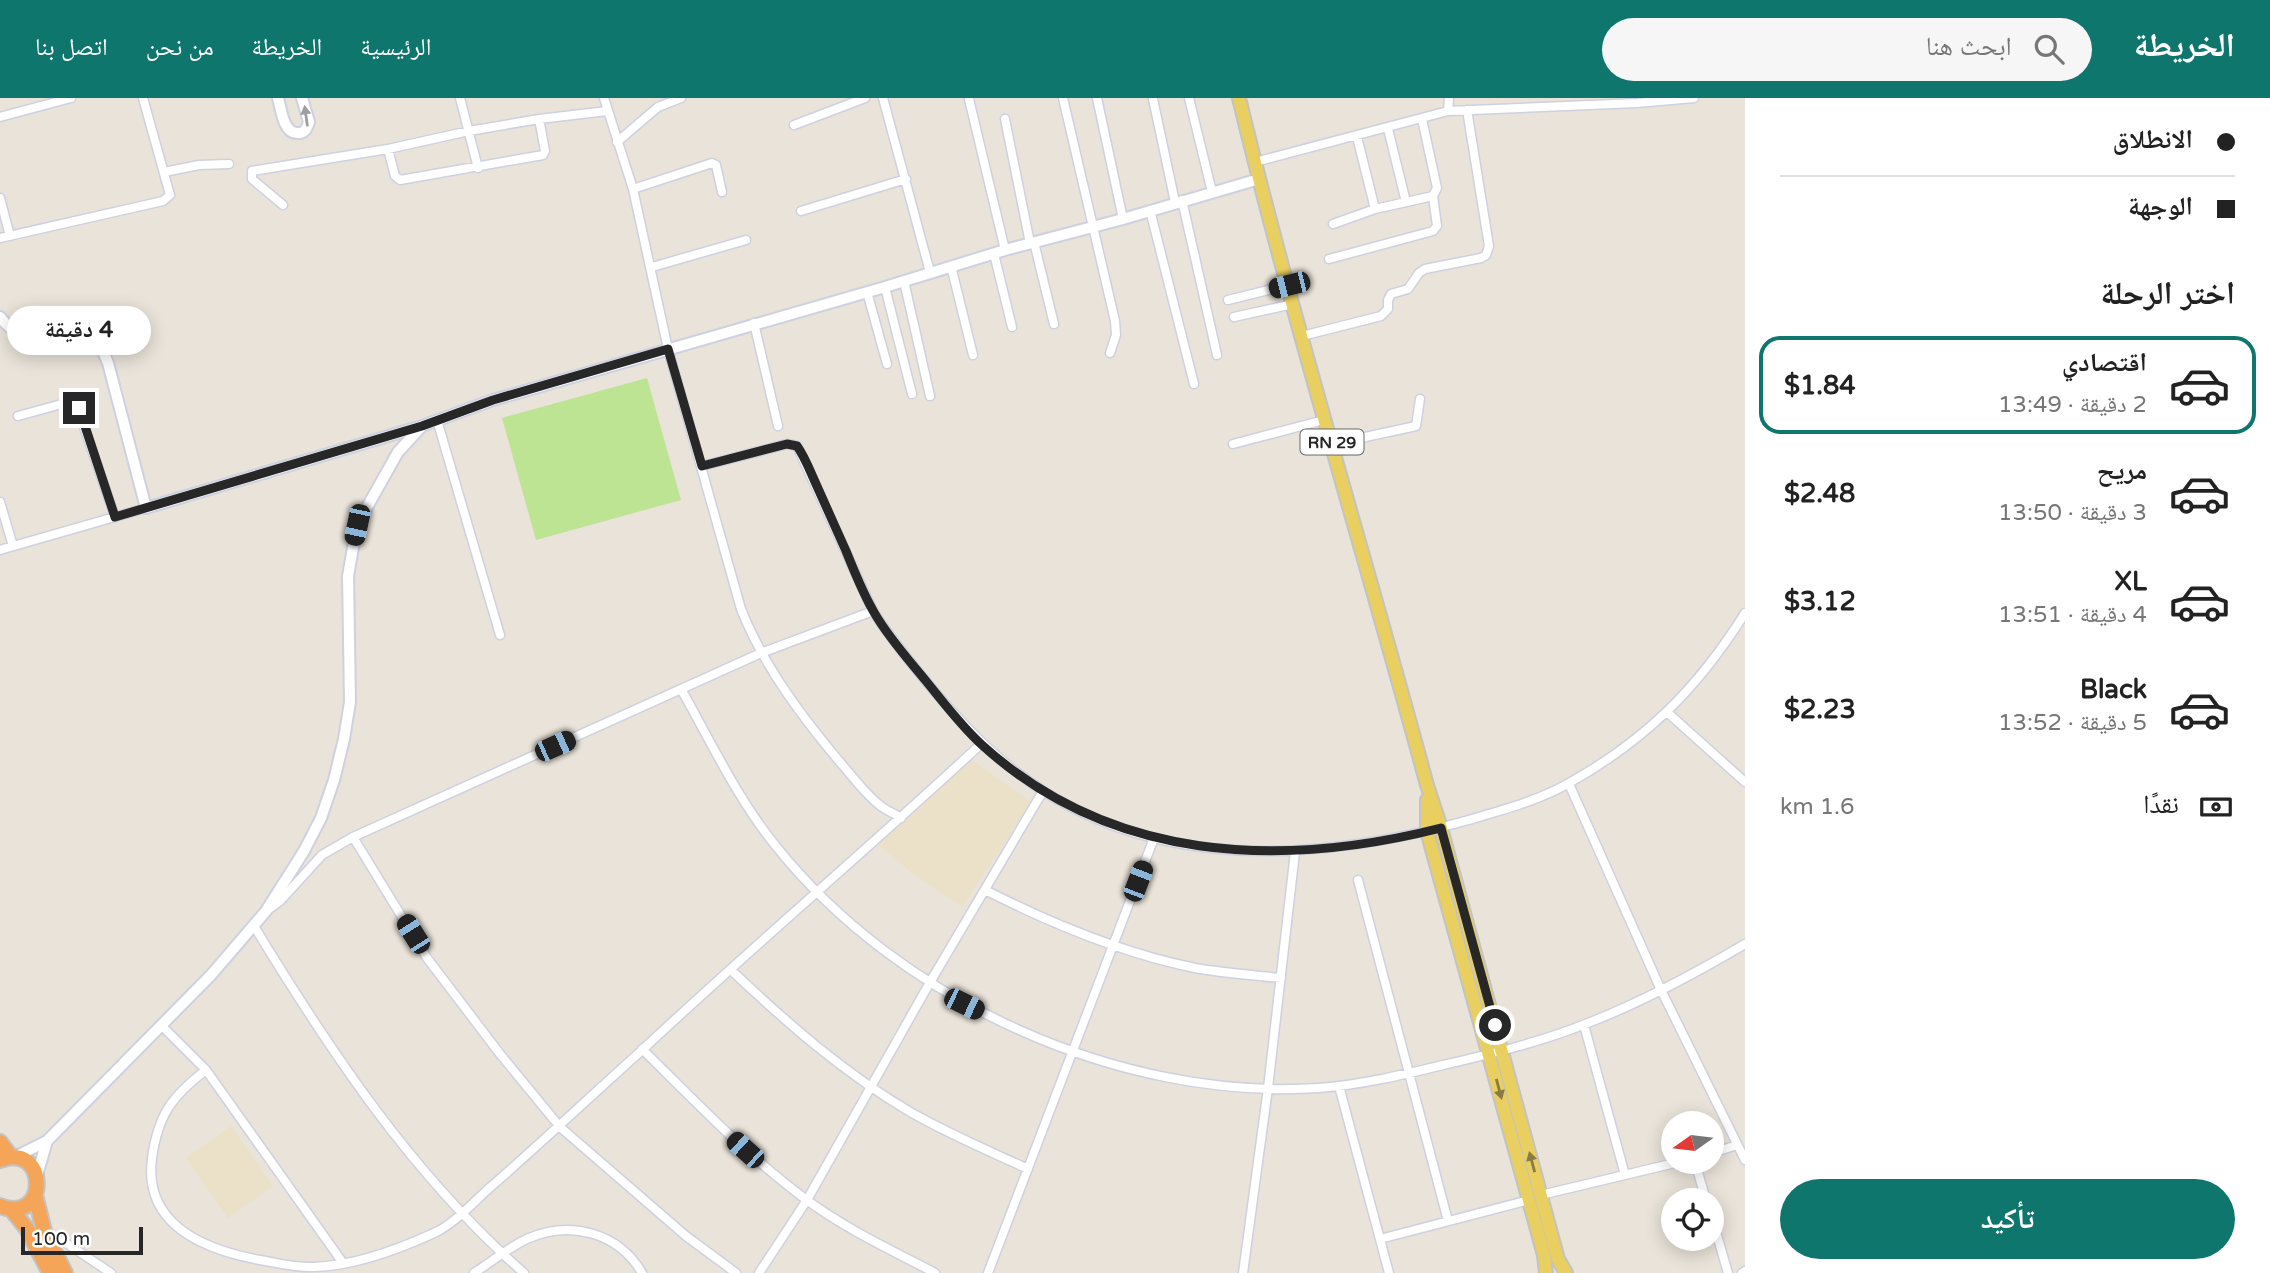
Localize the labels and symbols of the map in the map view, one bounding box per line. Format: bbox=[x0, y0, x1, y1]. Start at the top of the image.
one-way arrow bbox=[300, 105, 311, 127]
car bbox=[1267, 270, 1312, 300]
callout: 4 دقيقة bbox=[7, 306, 151, 356]
route end bbox=[63, 392, 95, 424]
road number: RN 29 bbox=[1300, 430, 1364, 454]
car bbox=[343, 502, 372, 548]
car bbox=[532, 728, 579, 764]
car bbox=[1121, 858, 1156, 904]
car bbox=[393, 911, 434, 957]
car bbox=[941, 985, 988, 1023]
route start bbox=[1479, 1009, 1511, 1041]
one-way arrow bbox=[1494, 1078, 1505, 1100]
north arrow bbox=[1661, 1111, 1724, 1174]
car bbox=[723, 1128, 768, 1172]
one-way arrow bbox=[1526, 1151, 1537, 1173]
scale bar bbox=[21, 1224, 144, 1256]

